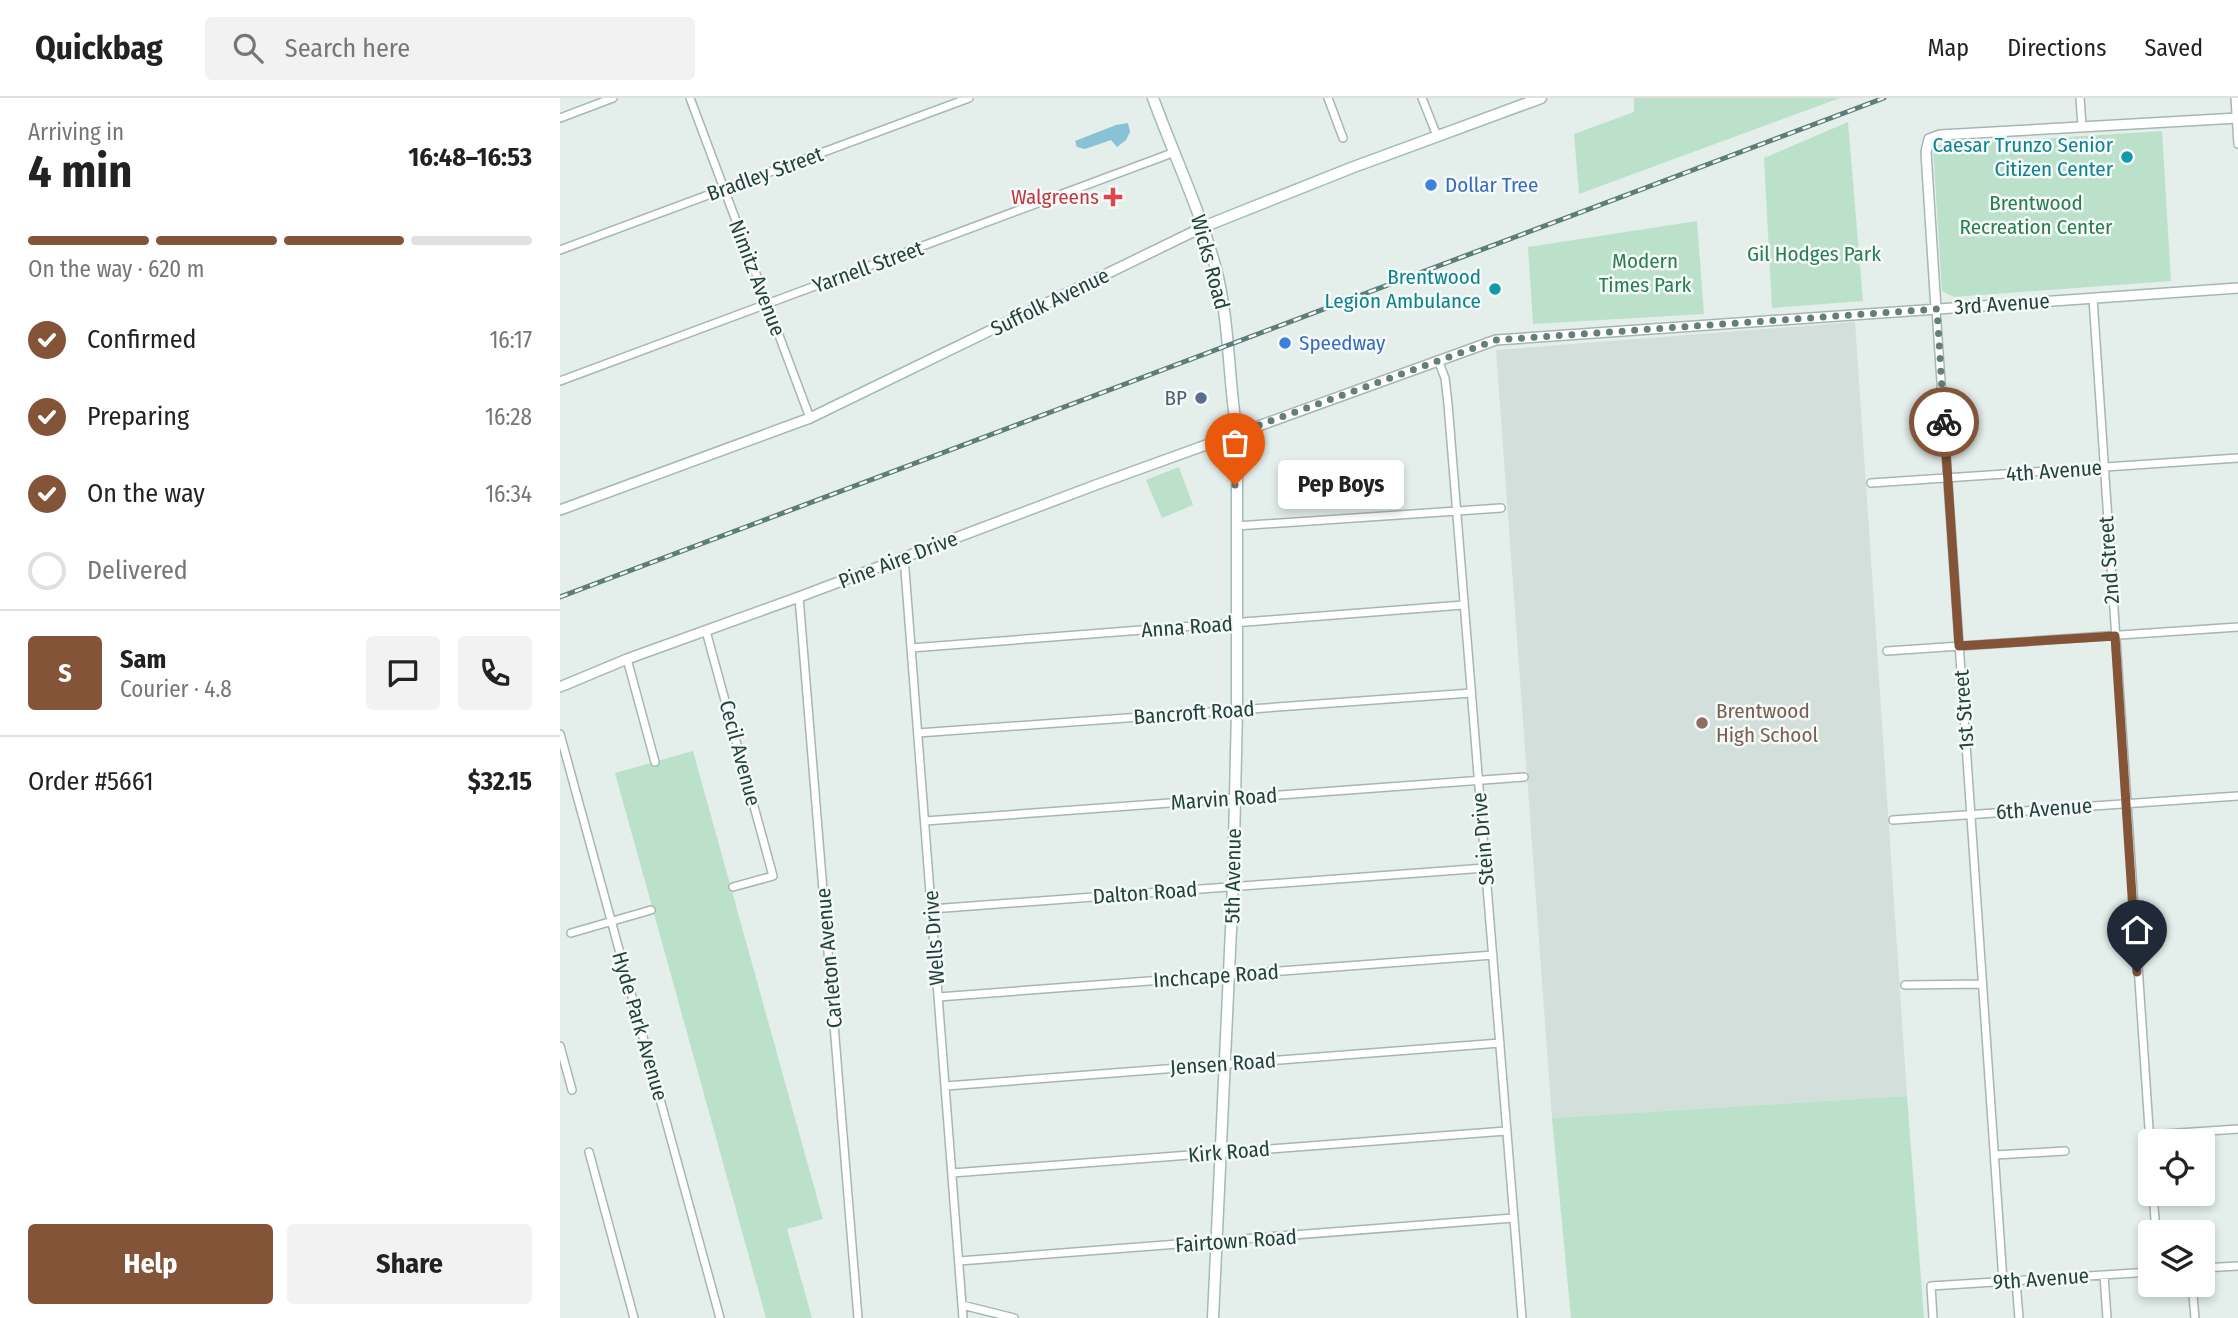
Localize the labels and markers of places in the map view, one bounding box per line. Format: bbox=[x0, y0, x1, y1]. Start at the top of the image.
place label: Caesar Trunzo Senior Citizen Center bbox=[1932, 132, 2114, 182]
marker: Caesar Trunzo Senior Citizen Center bbox=[2119, 149, 2135, 165]
place label: Dollar Tree bbox=[1445, 172, 1538, 198]
marker: Dollar Tree bbox=[1423, 177, 1439, 193]
place label: Walgreens bbox=[1011, 184, 1099, 210]
marker: Walgreens bbox=[1105, 189, 1121, 205]
place label: Brentwood Legion Ambulance bbox=[1324, 264, 1481, 314]
marker: Brentwood Legion Ambulance bbox=[1487, 281, 1503, 297]
place label: Speedway bbox=[1299, 330, 1386, 356]
marker: Speedway bbox=[1277, 335, 1293, 351]
place label: BP bbox=[1165, 385, 1187, 411]
marker: BP bbox=[1193, 390, 1209, 406]
pin bbox=[1205, 413, 1265, 485]
callout: Pep Boys bbox=[1277, 460, 1403, 510]
place label: Brentwood High School bbox=[1716, 698, 1818, 748]
marker: Brentwood High School bbox=[1694, 715, 1710, 731]
pin bbox=[2107, 900, 2167, 972]

